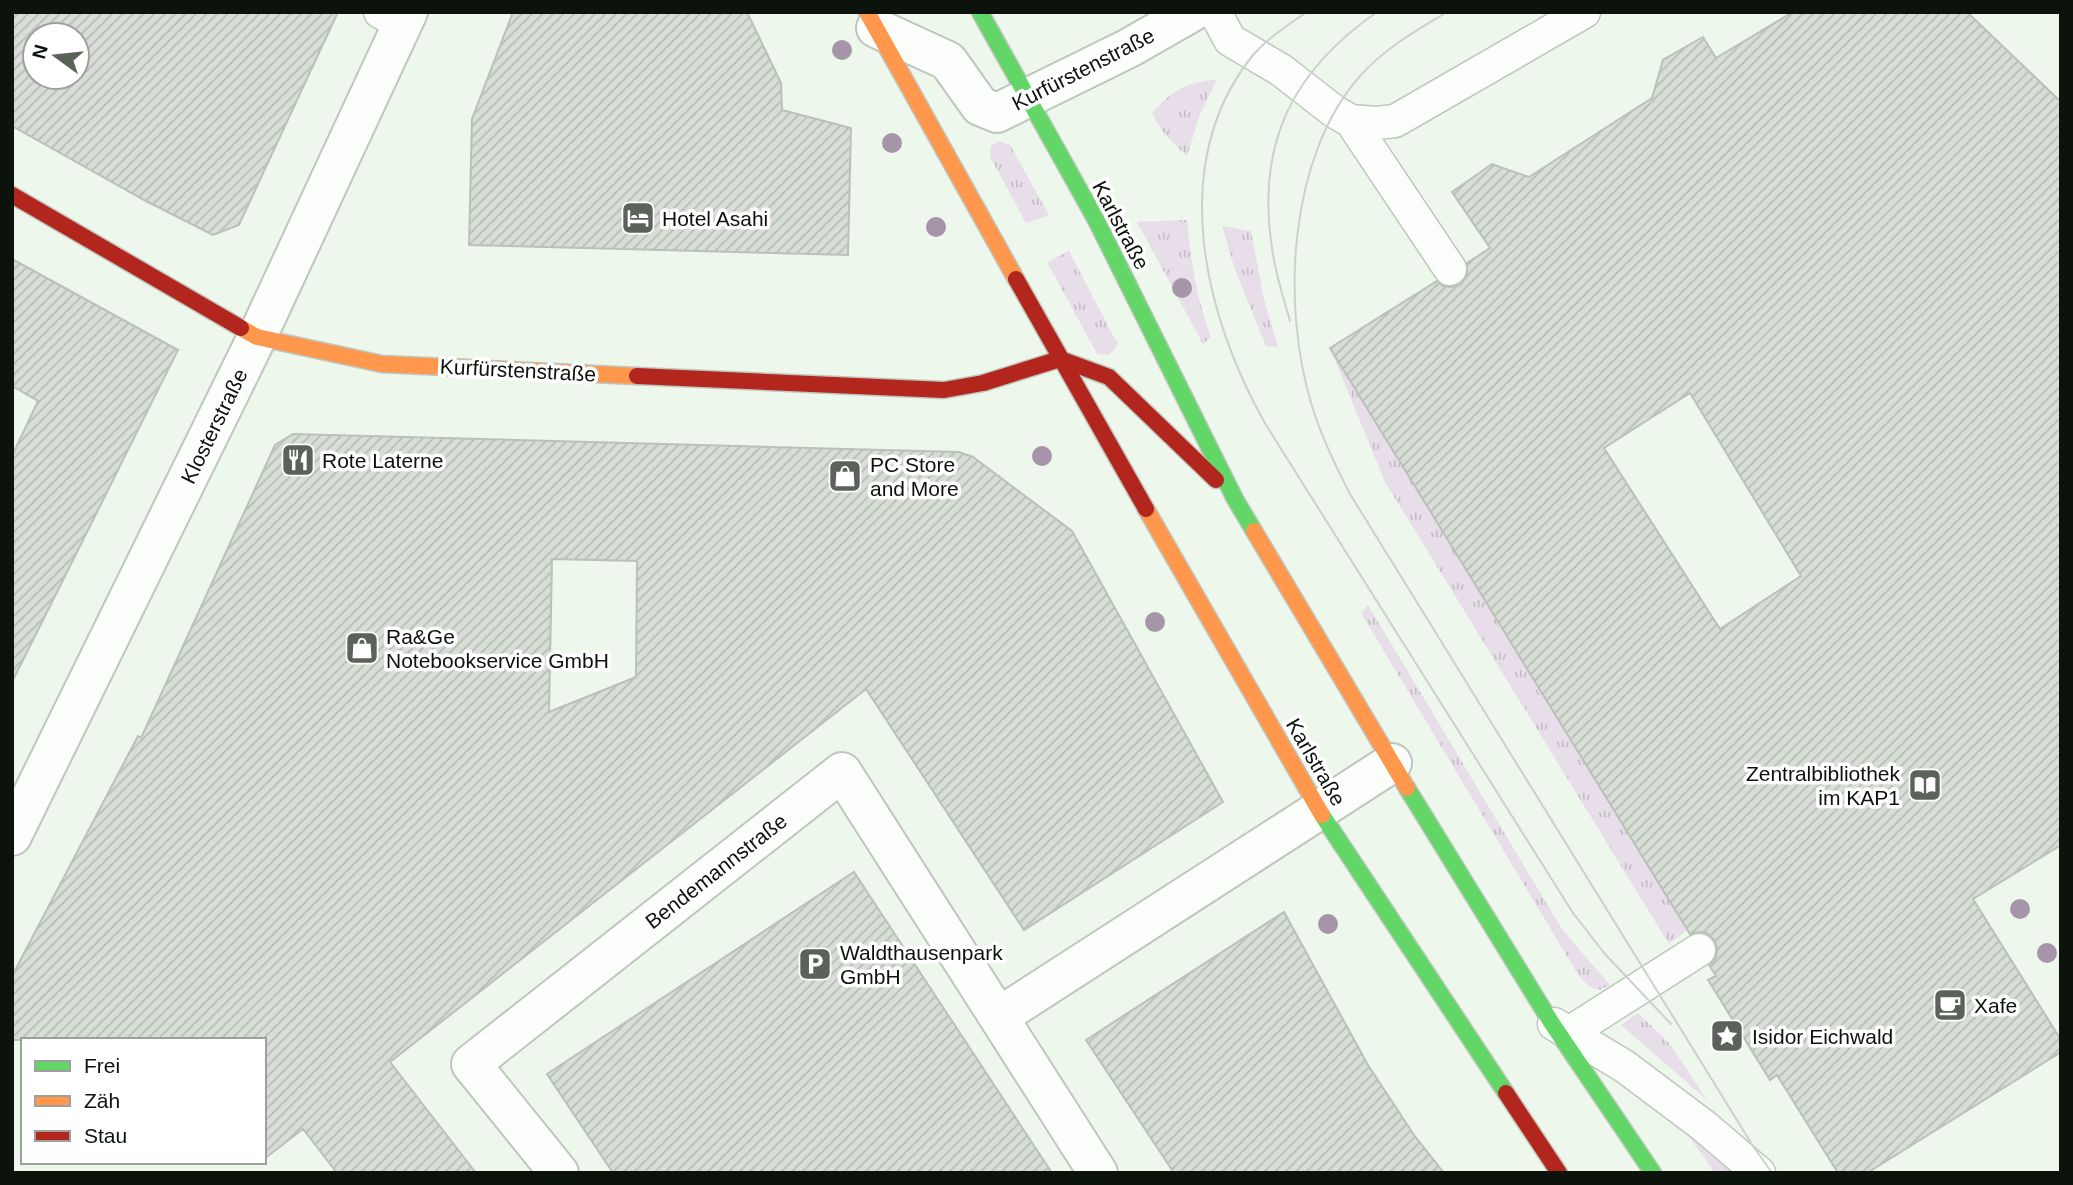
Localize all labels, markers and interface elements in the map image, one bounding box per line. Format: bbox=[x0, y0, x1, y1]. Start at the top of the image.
north arrow bbox=[21, 21, 91, 91]
street label: Kurfürstenstraße bbox=[1008, 23, 1158, 115]
text: N bbox=[28, 42, 52, 61]
street label: Karlstraße bbox=[1088, 177, 1154, 273]
hotel icon: Hotel Asahi bbox=[619, 199, 657, 237]
place label: Hotel Asahi bbox=[662, 207, 768, 230]
street label: Kurfürstenstraße bbox=[439, 354, 597, 386]
street label: Klosterstraße bbox=[176, 365, 252, 487]
restaurant icon: Rote Laterne bbox=[279, 441, 317, 479]
place label: Rote Laterne bbox=[322, 449, 443, 472]
place label: PC Store and More bbox=[870, 453, 959, 500]
shop icon: PC Store and More bbox=[826, 457, 864, 495]
place label: Ra&Ge Notebookservice GmbH bbox=[386, 625, 609, 672]
shop icon: Ra&Ge Notebookservice GmbH bbox=[343, 629, 381, 667]
street label: Karlstraße bbox=[1282, 714, 1350, 810]
place label: Zentralbibliothek im KAP1 bbox=[1746, 762, 1900, 809]
library icon: Zentralbibliothek im KAP1 bbox=[1906, 766, 1944, 804]
street label: Bendemannstraße bbox=[641, 809, 791, 933]
place label: Waldthausenpark GmbH bbox=[840, 941, 1003, 988]
parking icon: Waldthausenpark GmbH bbox=[796, 945, 834, 983]
cafe icon: Xafe bbox=[1931, 986, 1969, 1024]
place label: Xafe bbox=[1974, 994, 2017, 1017]
place icon: Isidor Eichwald bbox=[1708, 1017, 1746, 1055]
place label: Isidor Eichwald bbox=[1752, 1025, 1893, 1048]
legend bbox=[21, 1038, 266, 1164]
text: Frei bbox=[84, 1054, 120, 1077]
text: Zäh bbox=[84, 1089, 120, 1112]
text: Stau bbox=[84, 1124, 127, 1147]

